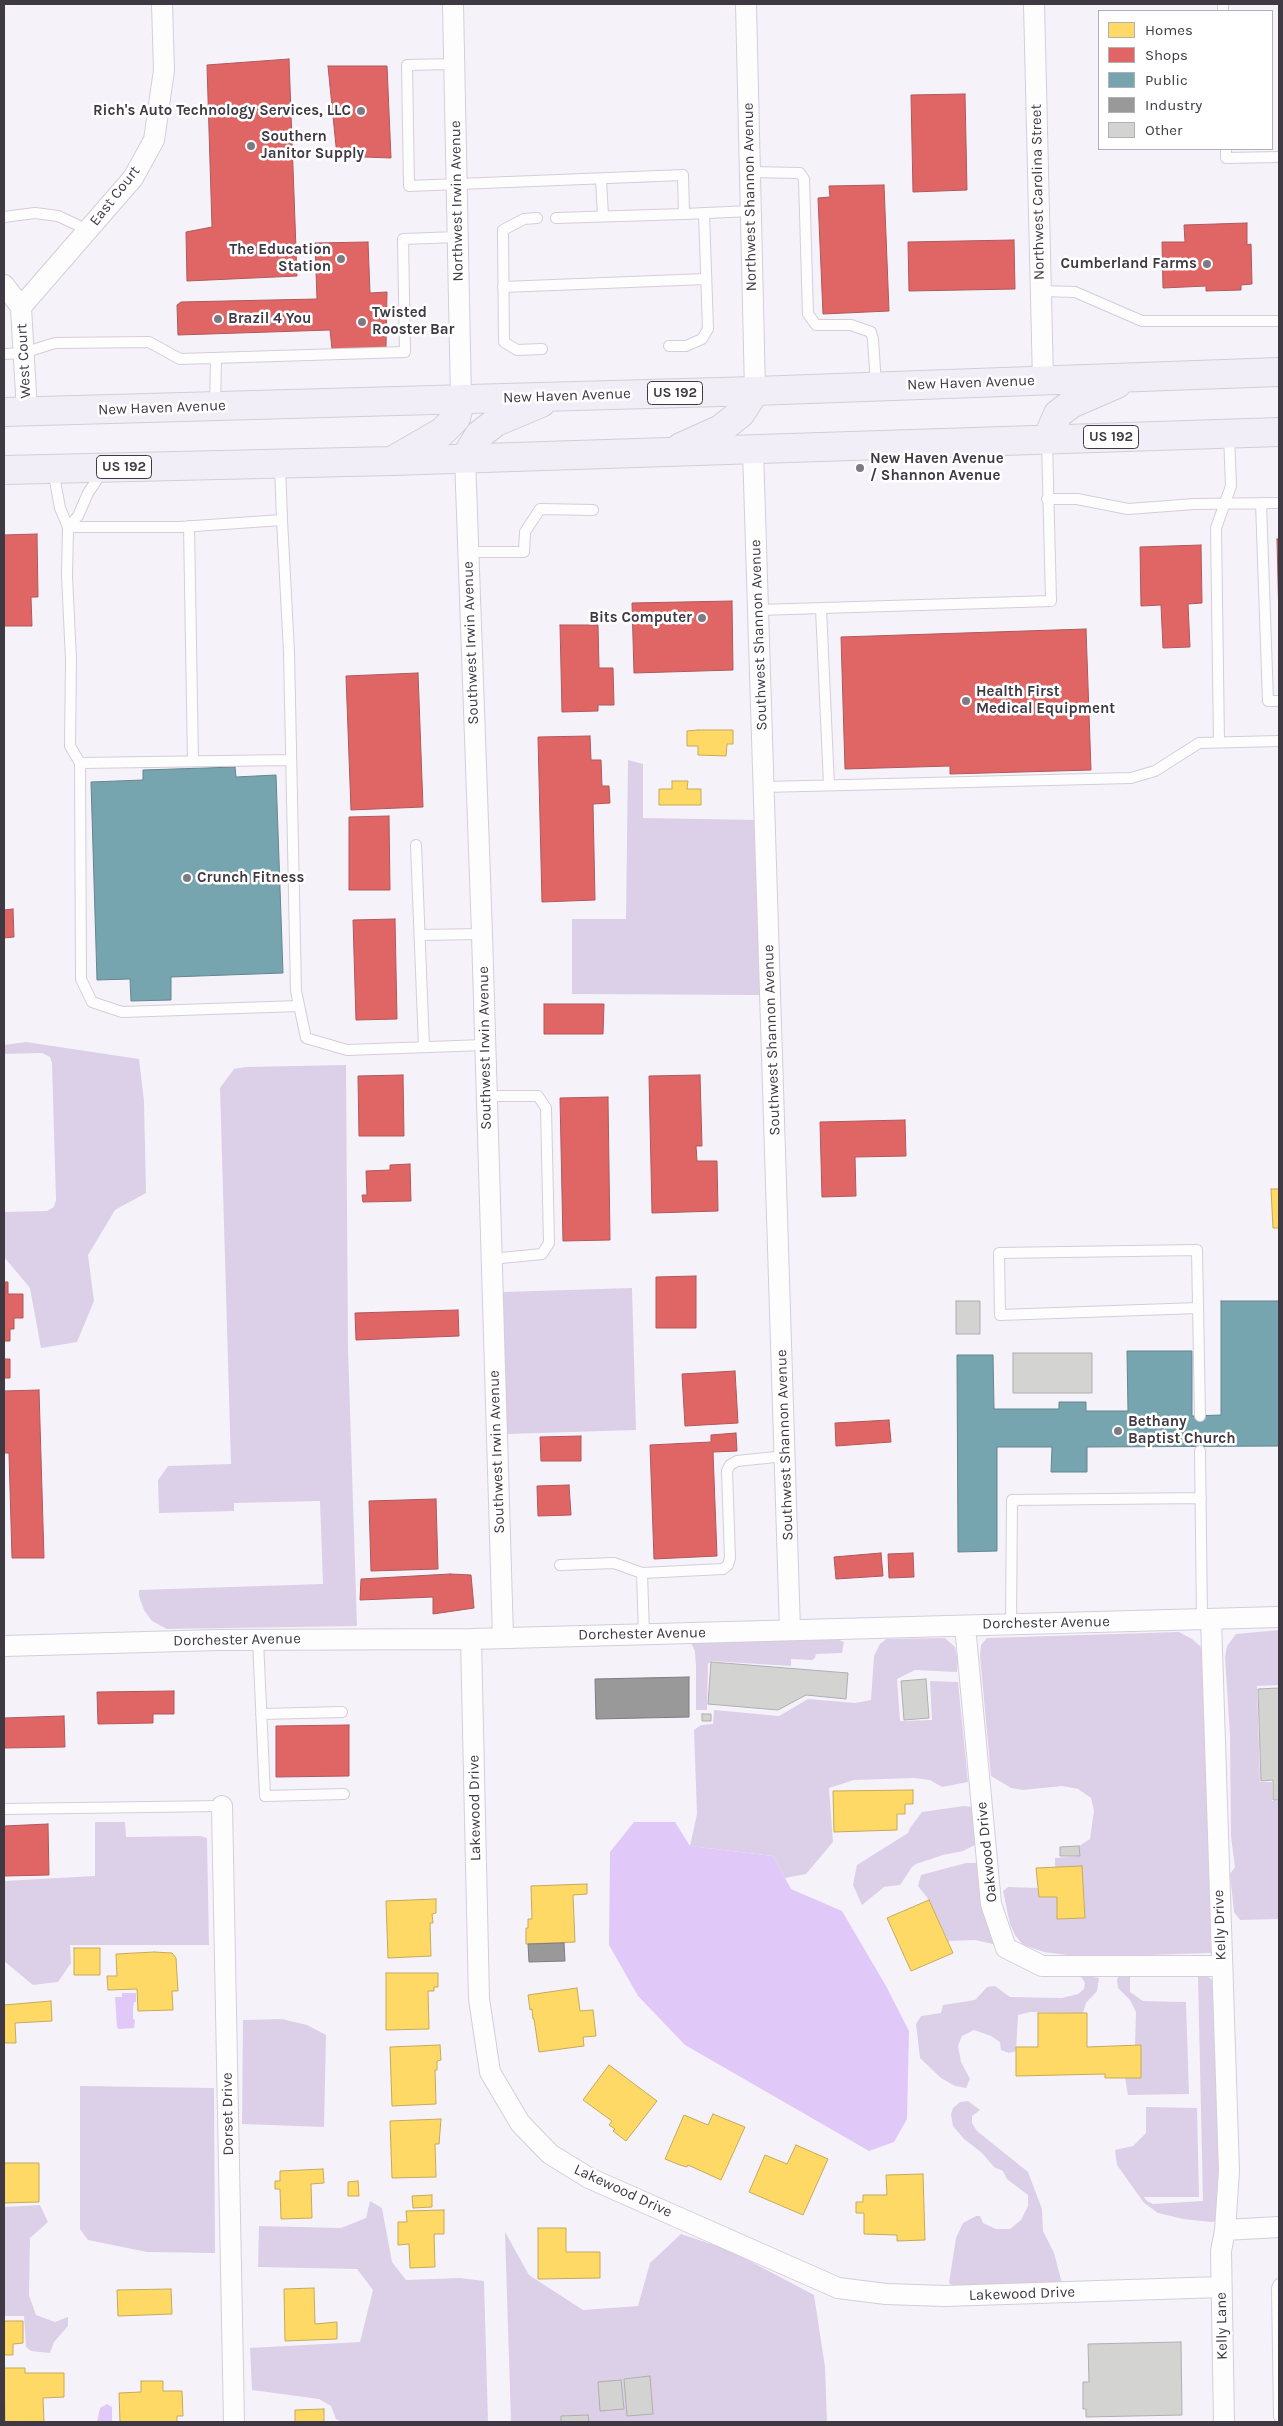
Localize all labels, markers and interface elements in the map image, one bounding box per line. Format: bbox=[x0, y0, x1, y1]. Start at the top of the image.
legend bbox=[1098, 10, 1273, 150]
text: Homes bbox=[1145, 21, 1193, 39]
text: Shops bbox=[1145, 46, 1188, 64]
text: Public bbox=[1145, 71, 1188, 89]
text: Industry bbox=[1145, 96, 1202, 114]
place label: Rich's Auto Technology Services, LLC bbox=[93, 102, 351, 120]
street label: Northwest Shannon Avenue bbox=[739, 102, 761, 292]
street label: Northwest Carolina Street bbox=[1027, 104, 1049, 280]
marker: Rich's Auto Technology Services, LLC bbox=[355, 105, 367, 117]
street label: Northwest Irwin Avenue bbox=[447, 120, 467, 282]
text: Other bbox=[1145, 121, 1183, 139]
place label: Southern Janitor Supply bbox=[261, 128, 364, 163]
marker: Southern Janitor Supply bbox=[245, 140, 257, 152]
street label: East Court bbox=[86, 162, 144, 230]
place label: The Education Station bbox=[229, 241, 331, 276]
marker: The Education Station bbox=[335, 253, 347, 265]
place label: Cumberland Farms bbox=[1060, 255, 1197, 273]
marker: Cumberland Farms bbox=[1201, 258, 1213, 270]
place label: Twisted Rooster Bar bbox=[372, 304, 454, 339]
place label: Brazil 4 You bbox=[228, 310, 311, 328]
marker: Brazil 4 You bbox=[212, 313, 224, 325]
marker: Twisted Rooster Bar bbox=[356, 316, 368, 328]
street label: West Court bbox=[13, 323, 35, 399]
street label: New Haven Avenue bbox=[907, 372, 1035, 394]
road number: US 192 bbox=[648, 382, 702, 404]
street label: New Haven Avenue bbox=[503, 385, 631, 407]
street label: New Haven Avenue bbox=[98, 397, 226, 419]
road number: US 192 bbox=[1084, 426, 1138, 448]
place label: New Haven Avenue / Shannon Avenue bbox=[870, 450, 1004, 485]
road number: US 192 bbox=[96, 456, 152, 478]
marker: New Haven Avenue / Shannon Avenue bbox=[854, 462, 866, 474]
street label: Southwest Shannon Avenue bbox=[747, 539, 771, 731]
street label: Southwest Irwin Avenue bbox=[459, 561, 483, 725]
place label: Bits Computer bbox=[589, 609, 692, 627]
marker: Bits Computer bbox=[696, 612, 708, 624]
place label: Health First Medical Equipment bbox=[976, 683, 1115, 718]
marker: Health First Medical Equipment bbox=[960, 695, 972, 707]
place label: Crunch Fitness bbox=[197, 869, 304, 887]
marker: Crunch Fitness bbox=[181, 872, 193, 884]
street label: Southwest Shannon Avenue bbox=[760, 944, 784, 1136]
street label: Southwest Irwin Avenue bbox=[475, 966, 495, 1130]
street label: Southwest Shannon Avenue bbox=[773, 1349, 797, 1541]
street label: Southwest Irwin Avenue bbox=[485, 1370, 509, 1534]
place label: Bethany Baptist Church bbox=[1128, 1413, 1236, 1448]
marker: Bethany Baptist Church bbox=[1112, 1425, 1124, 1437]
street label: Dorchester Avenue bbox=[982, 1613, 1110, 1633]
street label: Dorchester Avenue bbox=[578, 1624, 706, 1644]
street label: Dorchester Avenue bbox=[173, 1630, 301, 1650]
street label: Lakewood Drive bbox=[465, 1755, 485, 1861]
street label: Oakwood Drive bbox=[973, 1801, 1001, 1903]
street label: Kelly Drive bbox=[1210, 1889, 1230, 1961]
street label: Dorset Drive bbox=[218, 2072, 238, 2156]
street label: Lakewood Drive bbox=[571, 2160, 675, 2222]
street label: Lakewood Drive bbox=[969, 2283, 1075, 2305]
street label: Kelly Lane bbox=[1212, 2292, 1232, 2360]

